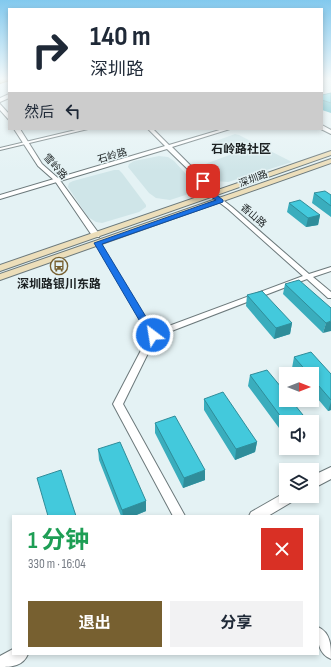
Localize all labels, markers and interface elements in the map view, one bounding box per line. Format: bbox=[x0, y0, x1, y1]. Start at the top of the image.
text: 140 m bbox=[90, 20, 151, 53]
icon: right bbox=[24, 24, 76, 76]
text: 深圳路 bbox=[90, 59, 144, 80]
icon: left bbox=[62, 100, 84, 122]
text: 然后 bbox=[24, 103, 54, 122]
district label: 石岭路社区 bbox=[211, 142, 271, 157]
street label: 石岭路 bbox=[96, 146, 128, 166]
street label: 雪岭路 bbox=[41, 152, 70, 182]
pin bbox=[186, 164, 220, 198]
street label: 深圳路 bbox=[237, 168, 269, 190]
icon: arrive bbox=[192, 170, 214, 192]
street label: 香山路 bbox=[238, 201, 269, 230]
bus stop icon: 深圳路银川东路 bbox=[49, 256, 69, 276]
place label: 深圳路银川东路 bbox=[17, 277, 101, 292]
position arrow bbox=[132, 314, 174, 356]
north arrow bbox=[279, 367, 319, 407]
map controls bbox=[279, 367, 319, 503]
button: sound bbox=[279, 415, 319, 455]
button: layers bbox=[279, 463, 319, 503]
text: 1 分钟 bbox=[28, 526, 89, 555]
button: close bbox=[261, 528, 303, 570]
text: 330 m · 16:04 bbox=[28, 556, 86, 572]
button: 退出 bbox=[28, 601, 162, 647]
button: 分享 bbox=[170, 601, 303, 647]

